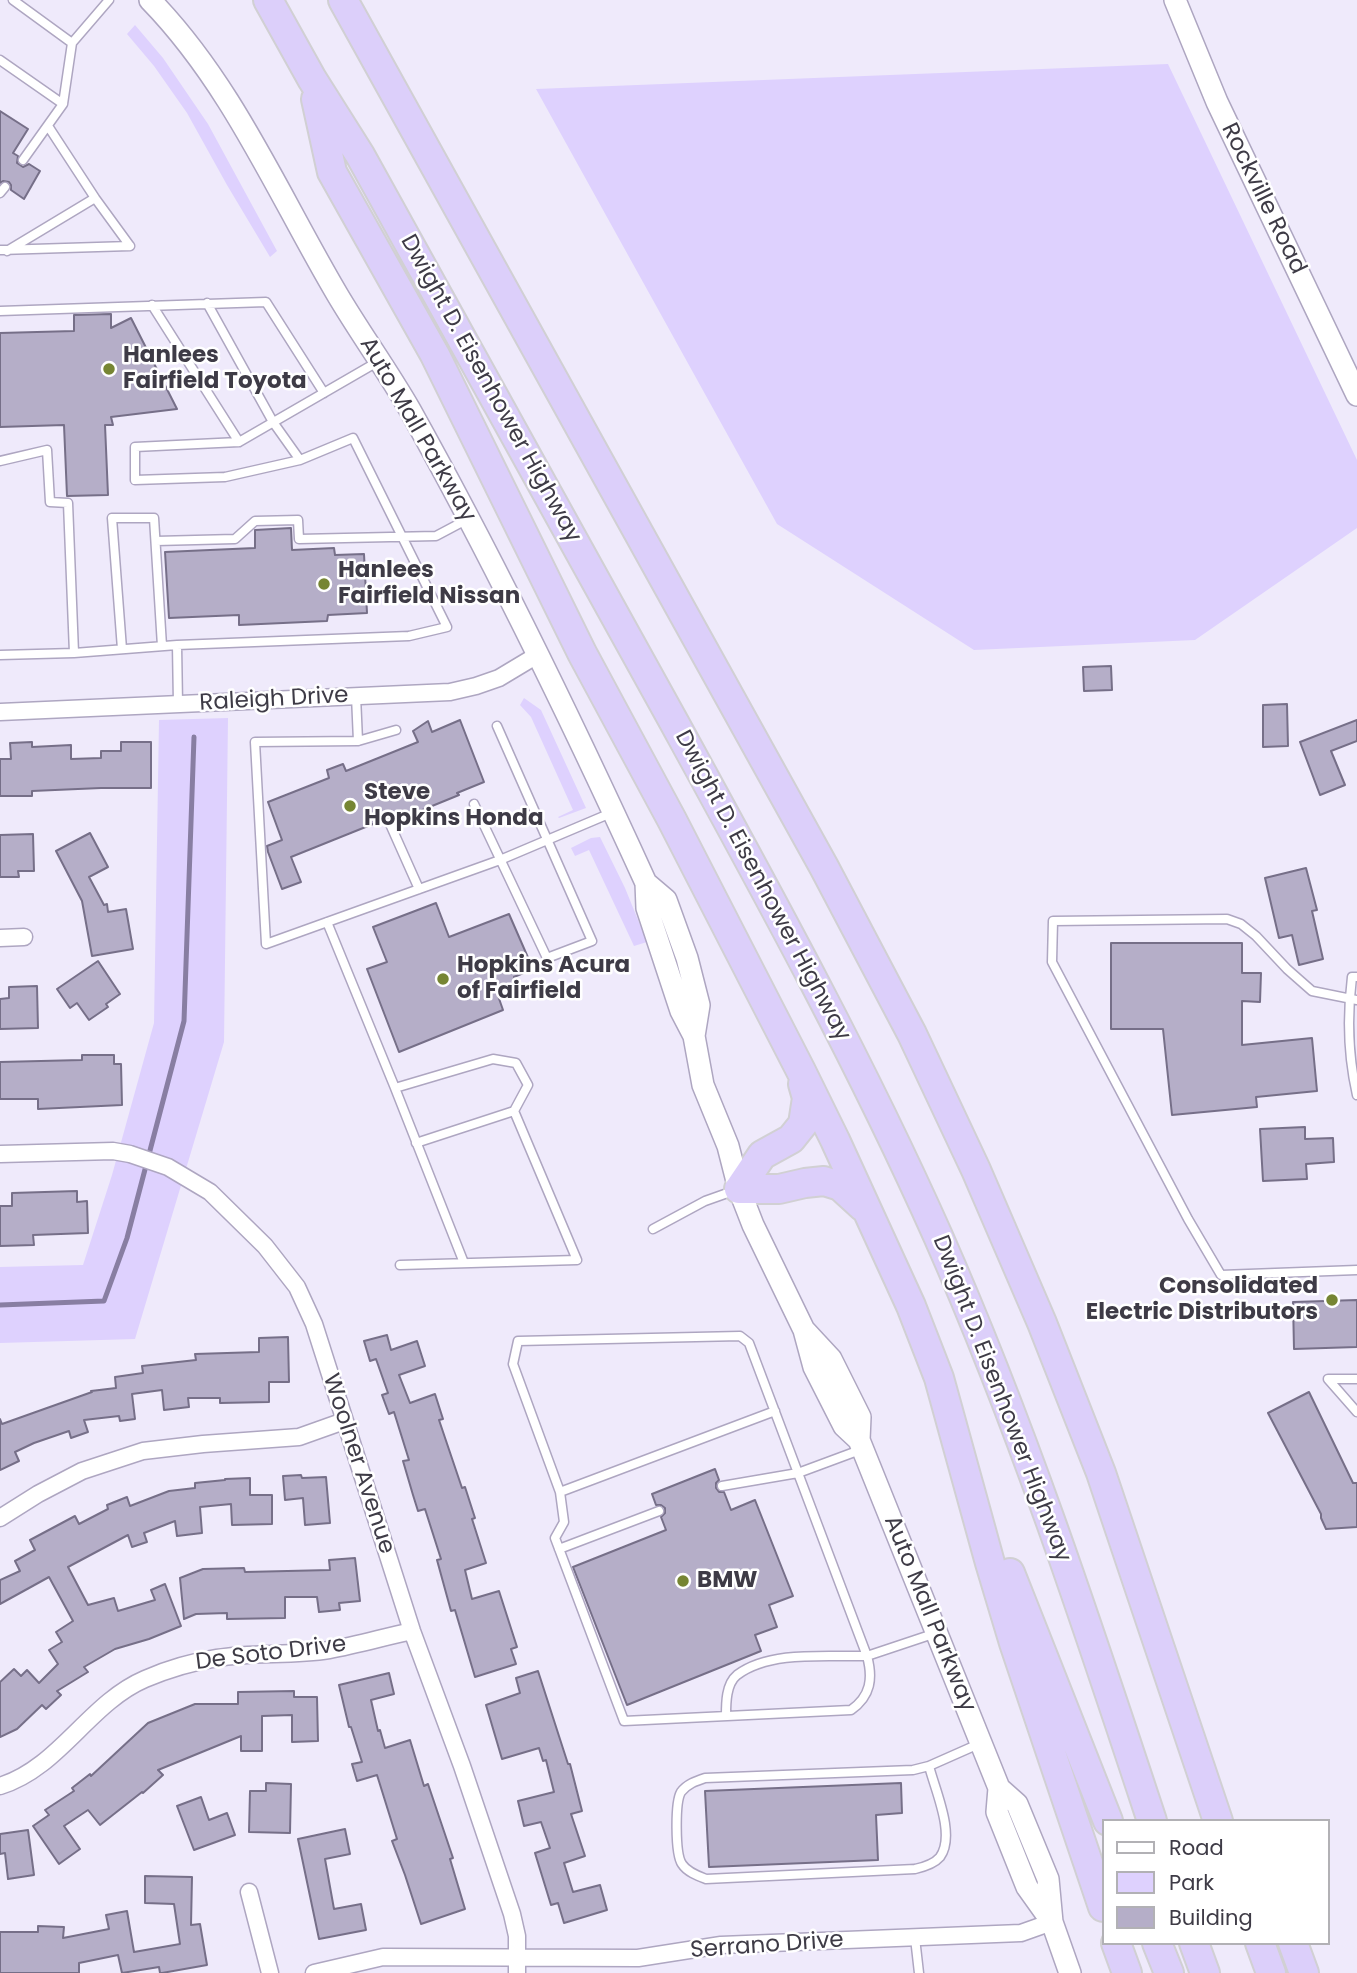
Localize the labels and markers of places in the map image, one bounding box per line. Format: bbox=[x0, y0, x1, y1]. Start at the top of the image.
place label: Hanlees Fairfield Toyota bbox=[123, 342, 307, 396]
marker: Hanlees Fairfield Toyota bbox=[101, 361, 117, 377]
place label: Hanlees Fairfield Nissan bbox=[338, 557, 520, 611]
marker: Hanlees Fairfield Nissan bbox=[316, 576, 332, 592]
place label: Steve Hopkins Honda bbox=[364, 779, 543, 833]
marker: Steve Hopkins Honda bbox=[342, 798, 358, 814]
place label: Hopkins Acura of Fairfield bbox=[457, 952, 630, 1006]
marker: Hopkins Acura of Fairfield bbox=[435, 971, 451, 987]
place label: Consolidated Electric Distributors bbox=[1086, 1273, 1318, 1327]
marker: Consolidated Electric Distributors bbox=[1324, 1292, 1340, 1308]
place label: BMW bbox=[697, 1567, 757, 1595]
marker: BMW bbox=[675, 1573, 691, 1589]

